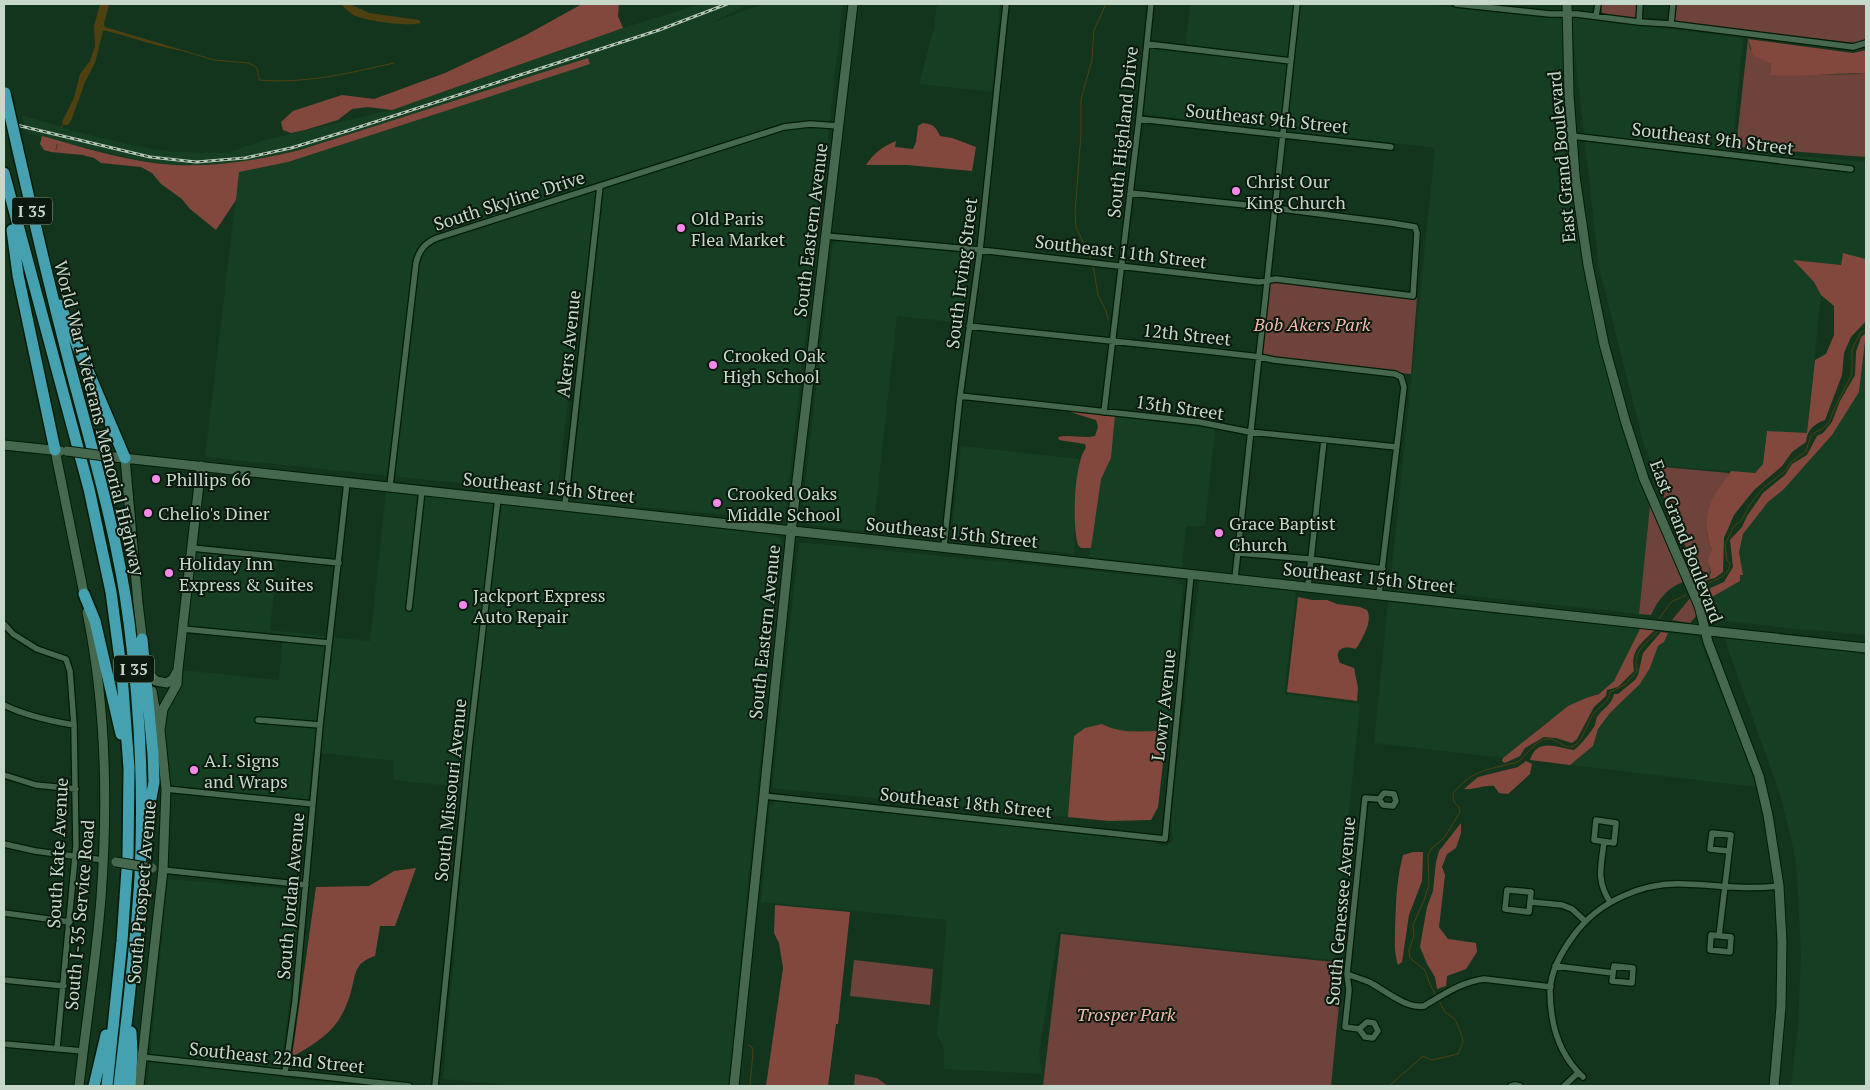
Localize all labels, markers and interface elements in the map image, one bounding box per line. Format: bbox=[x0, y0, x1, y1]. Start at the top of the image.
street label: South Highland Drive bbox=[1101, 45, 1143, 219]
street label: East Grand Boulevard bbox=[1542, 70, 1580, 244]
street label: Southeast 9th Street bbox=[1184, 98, 1350, 139]
street label: Southeast 9th Street bbox=[1630, 116, 1796, 160]
street label: South Eastern Avenue bbox=[787, 142, 833, 318]
street label: South Skyline Drive bbox=[430, 164, 588, 236]
place label: Christ Our King Church bbox=[1246, 169, 1346, 214]
marker: Christ Our King Church bbox=[1230, 185, 1242, 197]
street label: South Irving Street bbox=[940, 196, 982, 350]
road number: I 35 bbox=[12, 198, 52, 225]
place label: Old Paris Flea Market bbox=[691, 206, 785, 251]
marker: Old Paris Flea Market bbox=[675, 222, 687, 234]
street label: Southeast 11th Street bbox=[1034, 229, 1209, 273]
street label: World War I Veterans Memorial Highway bbox=[49, 258, 151, 579]
street label: Akers Avenue bbox=[550, 289, 586, 399]
park label: Bob Akers Park bbox=[1253, 312, 1371, 336]
street label: 12th Street bbox=[1142, 317, 1233, 351]
place label: Crooked Oak High School bbox=[723, 343, 826, 388]
marker: Crooked Oak High School bbox=[707, 359, 719, 371]
street label: 13th Street bbox=[1134, 389, 1226, 425]
street label: East Grand Boulevard bbox=[1645, 456, 1729, 626]
street label: Southeast 15th Street bbox=[462, 466, 637, 508]
place label: Phillips 66 bbox=[166, 467, 251, 491]
marker: Phillips 66 bbox=[150, 473, 162, 485]
place label: Crooked Oaks Middle School bbox=[727, 481, 841, 526]
marker: Crooked Oaks Middle School bbox=[711, 497, 723, 509]
place label: Chelio's Diner bbox=[158, 501, 270, 525]
marker: Chelio's Diner bbox=[142, 507, 154, 519]
street label: Southeast 15th Street bbox=[865, 511, 1040, 553]
place label: Grace Baptist Church bbox=[1229, 511, 1336, 556]
marker: Grace Baptist Church bbox=[1213, 527, 1225, 539]
street label: South Eastern Avenue bbox=[743, 544, 785, 720]
place label: Holiday Inn Express & Suites bbox=[179, 551, 314, 596]
street label: Southeast 15th Street bbox=[1282, 556, 1457, 598]
marker: Holiday Inn Express & Suites bbox=[163, 567, 175, 579]
place label: Jackport Express Auto Repair bbox=[473, 583, 606, 628]
marker: Jackport Express Auto Repair bbox=[457, 599, 469, 611]
street label: Lowry Avenue bbox=[1145, 648, 1181, 762]
road number: I 35 bbox=[114, 656, 154, 682]
street label: South Missouri Avenue bbox=[428, 697, 472, 883]
place label: A.I. Signs and Wraps bbox=[204, 748, 288, 793]
marker: A.I. Signs and Wraps bbox=[188, 764, 200, 776]
street label: South Kate Avenue bbox=[41, 777, 73, 929]
street label: Southeast 18th Street bbox=[879, 781, 1054, 823]
street label: South Prospect Avenue bbox=[121, 799, 161, 985]
street label: South Jordan Avenue bbox=[271, 812, 309, 980]
street label: South Genessee Avenue bbox=[1320, 816, 1360, 1006]
street label: South I-35 Service Road bbox=[59, 819, 99, 1011]
park label: Trosper Park bbox=[1076, 1002, 1176, 1026]
street label: Southeast 22nd Street bbox=[188, 1036, 366, 1078]

